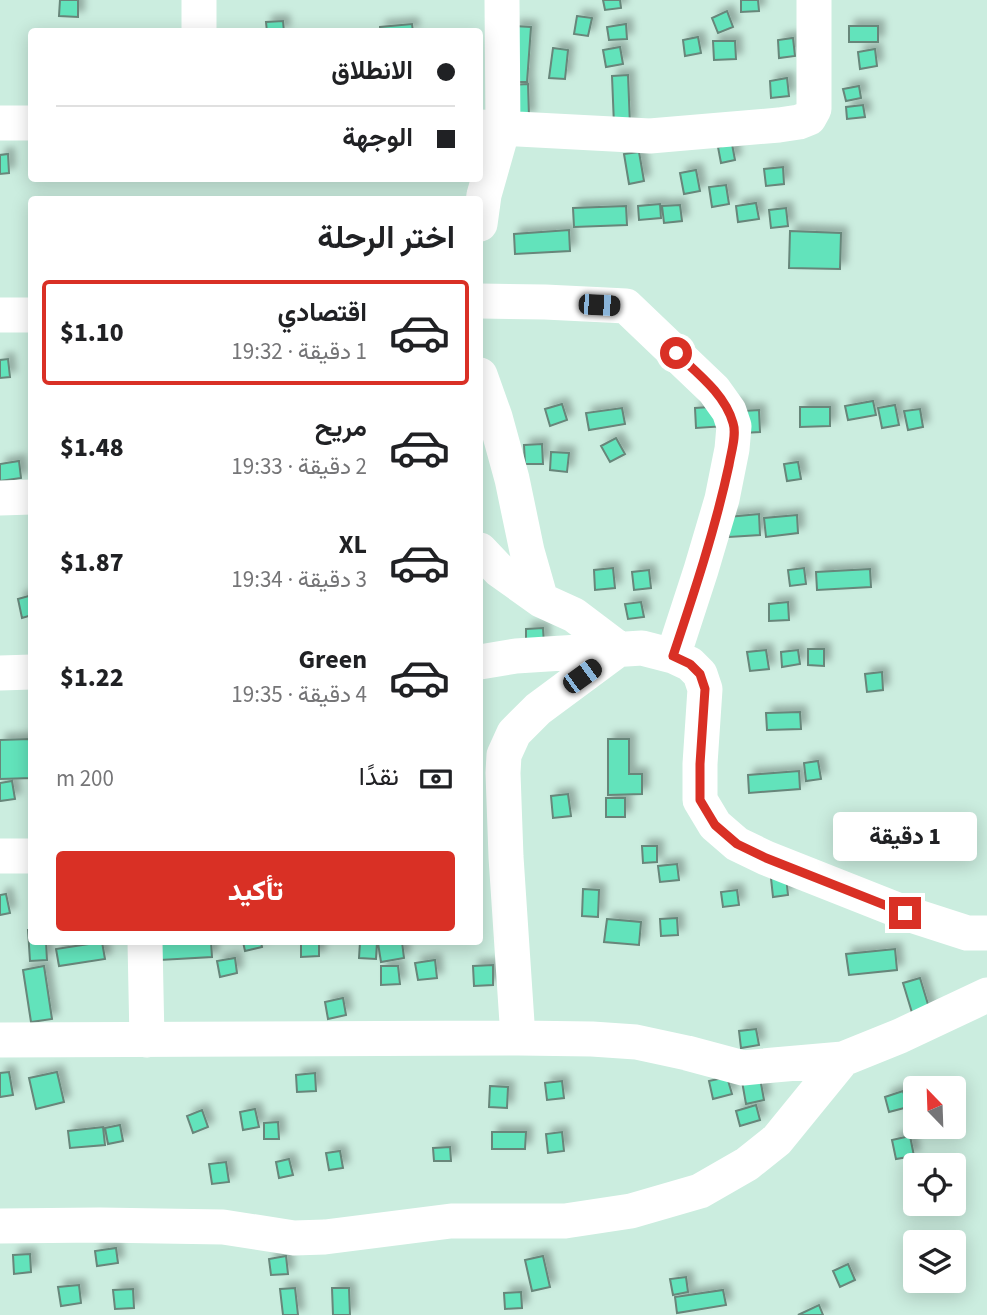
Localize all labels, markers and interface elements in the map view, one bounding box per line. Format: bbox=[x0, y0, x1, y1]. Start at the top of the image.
text: الانطلاق bbox=[331, 52, 413, 89]
text: الوجهة bbox=[342, 119, 413, 156]
text: اختر الرحلة bbox=[317, 215, 455, 261]
car bbox=[578, 293, 621, 317]
text: اقتصادي bbox=[278, 294, 367, 331]
icon: car bbox=[388, 301, 451, 364]
text: $1.10 bbox=[60, 314, 124, 351]
text: 1 دقيقة · 19:32 bbox=[231, 335, 367, 368]
route start bbox=[660, 337, 692, 369]
text: مريح bbox=[315, 409, 367, 446]
icon: car bbox=[388, 416, 451, 479]
text: $1.48 bbox=[60, 429, 124, 466]
text: 2 دقيقة · 19:33 bbox=[231, 450, 367, 483]
text: XL bbox=[339, 526, 367, 563]
icon: car bbox=[388, 531, 451, 594]
text: $1.87 bbox=[60, 544, 124, 581]
text: 3 دقيقة · 19:34 bbox=[231, 563, 367, 596]
text: Green bbox=[299, 641, 367, 678]
icon: car bbox=[388, 646, 451, 709]
car bbox=[559, 655, 606, 697]
text: $1.22 bbox=[60, 659, 124, 696]
text: 4 دقيقة · 19:35 bbox=[231, 678, 367, 711]
text: نقدًا bbox=[359, 758, 399, 795]
icon: cash bbox=[417, 760, 455, 798]
text: 200 m bbox=[56, 762, 114, 795]
callout: 1 دقيقة bbox=[833, 811, 977, 860]
text: 1 دقيقة bbox=[869, 820, 941, 853]
button: تأكيد bbox=[56, 851, 455, 931]
route end bbox=[889, 897, 921, 929]
north arrow bbox=[903, 1076, 966, 1139]
map controls bbox=[903, 1076, 966, 1293]
button: locate bbox=[903, 1153, 966, 1216]
button: layers bbox=[903, 1230, 966, 1293]

